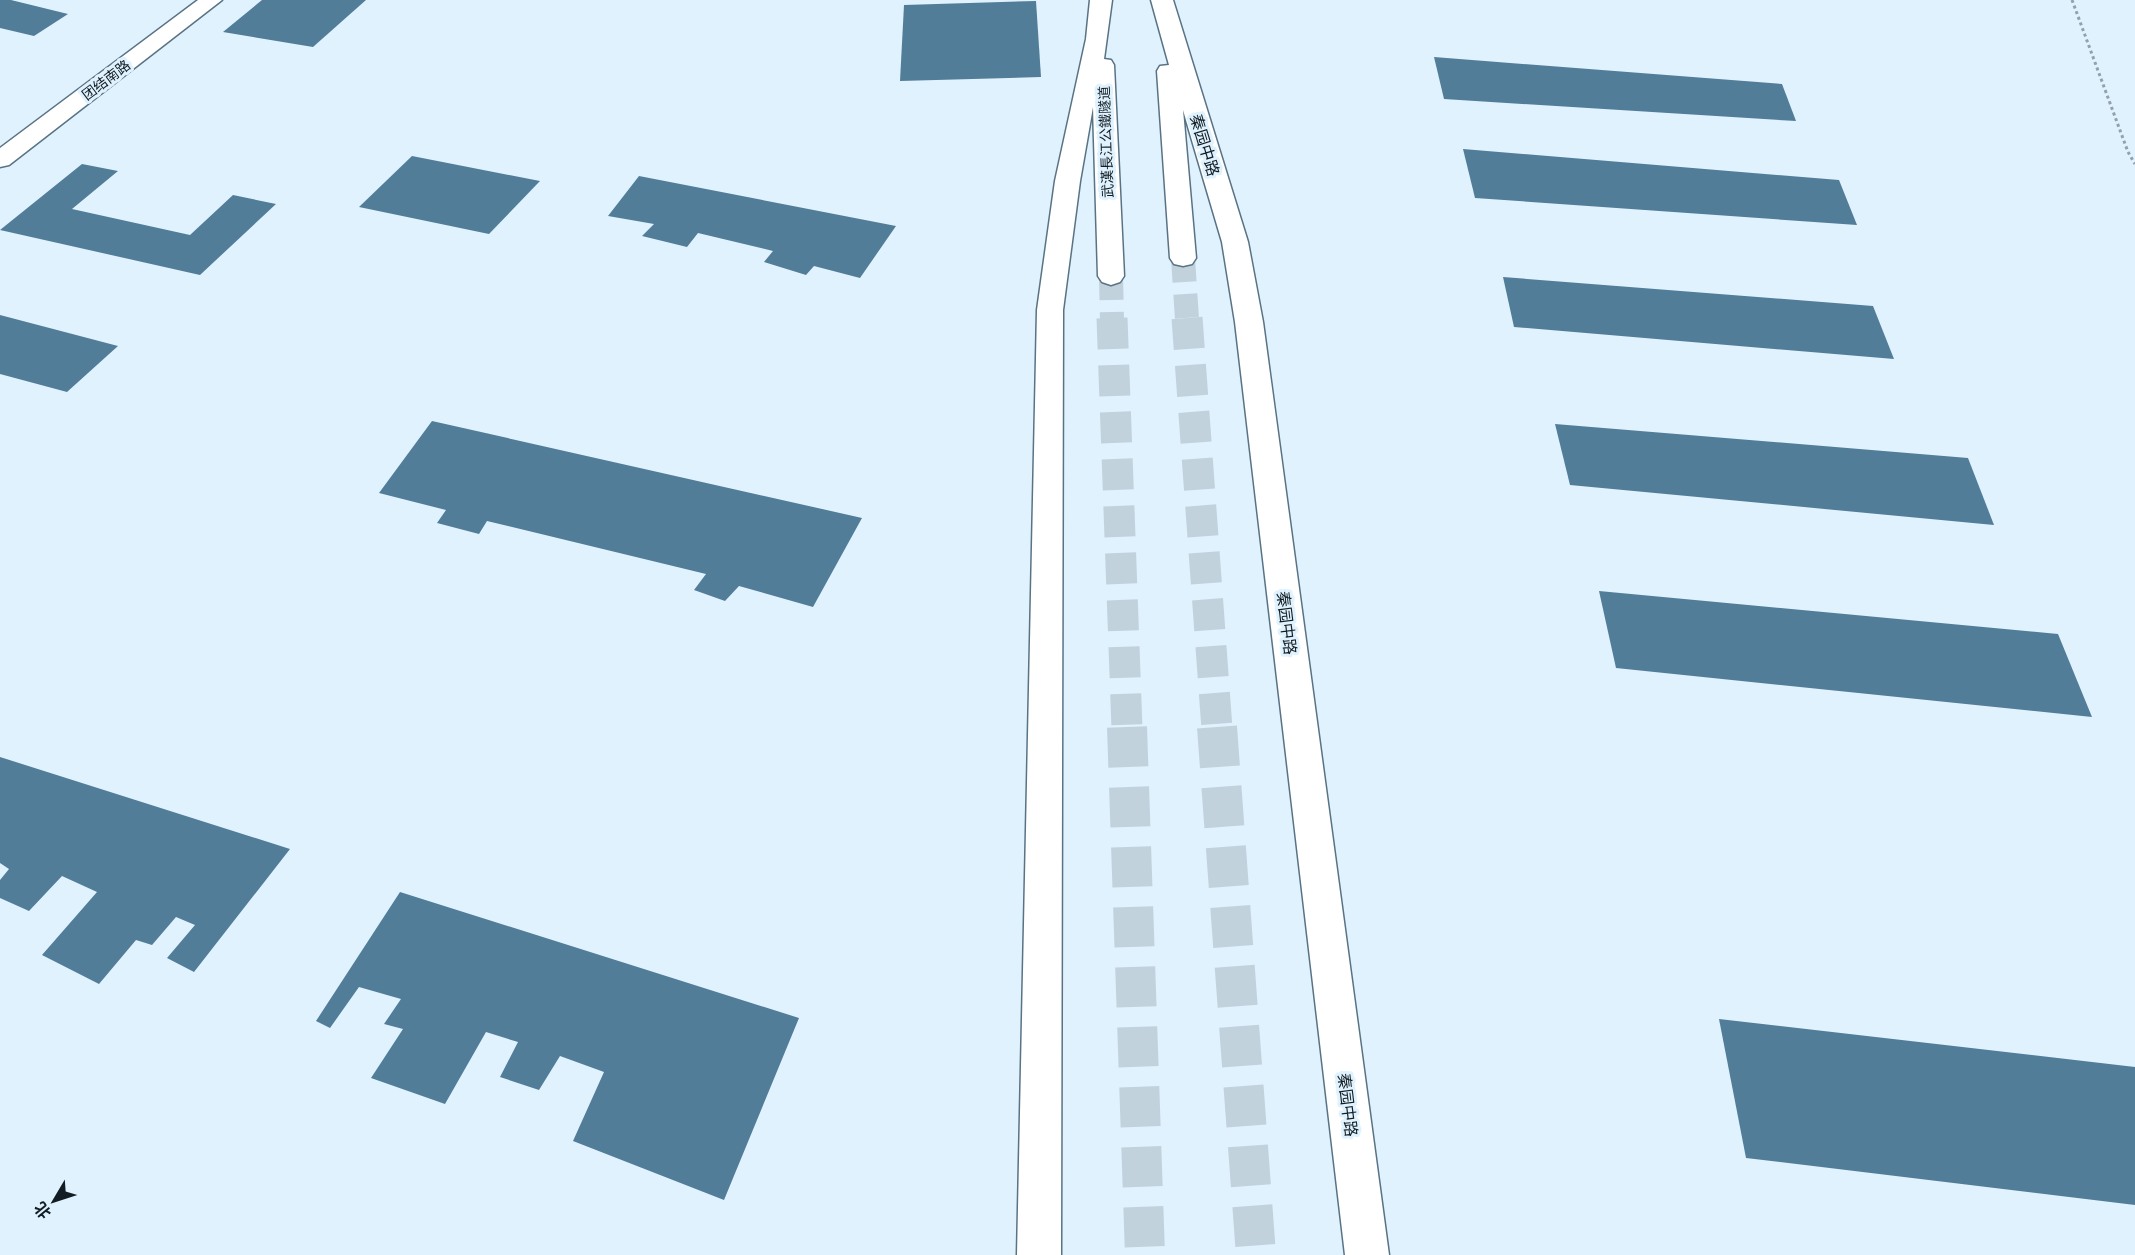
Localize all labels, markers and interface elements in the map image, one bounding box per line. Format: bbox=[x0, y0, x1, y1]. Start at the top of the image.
street label: 团结南路 bbox=[78, 56, 134, 104]
street label: 武漢長江公鐵隧道 bbox=[1095, 86, 1117, 198]
street label: 秦园中路 bbox=[1186, 111, 1224, 179]
street label: 秦园中路 bbox=[1273, 590, 1301, 656]
street label: 秦园中路 bbox=[1334, 1072, 1362, 1138]
north arrow bbox=[24, 1171, 84, 1231]
text: 北 bbox=[30, 1198, 55, 1223]

